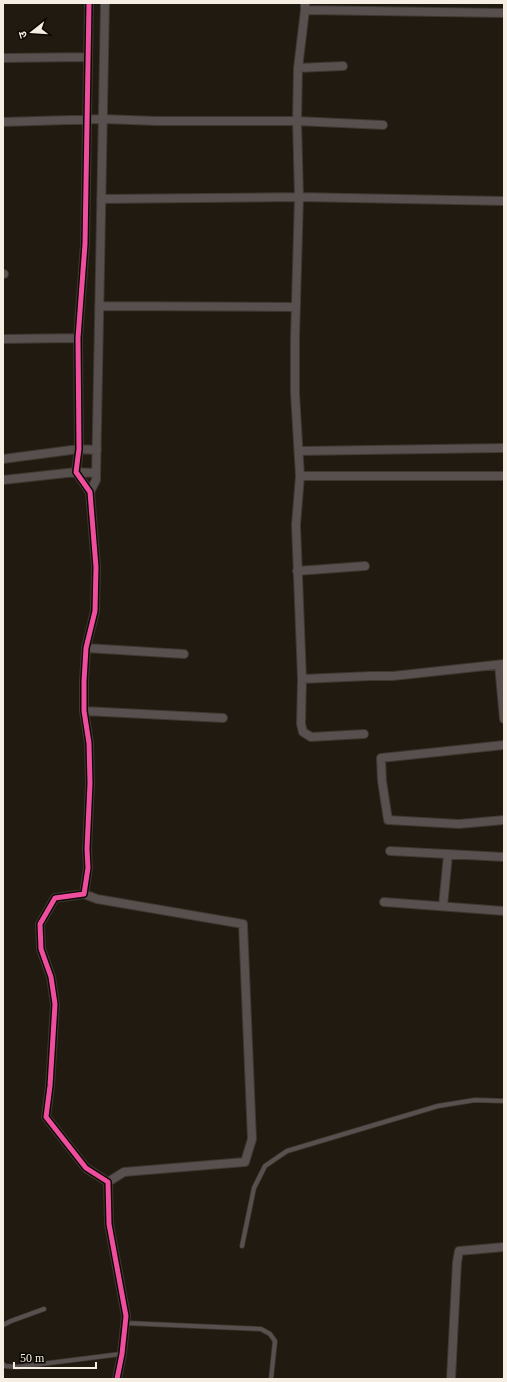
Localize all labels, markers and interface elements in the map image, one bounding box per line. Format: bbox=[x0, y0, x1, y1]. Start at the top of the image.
north arrow bbox=[12, 12, 52, 52]
text: उ bbox=[16, 30, 29, 40]
scale bar bbox=[14, 1344, 96, 1370]
text: 50 m bbox=[20, 1351, 45, 1365]

